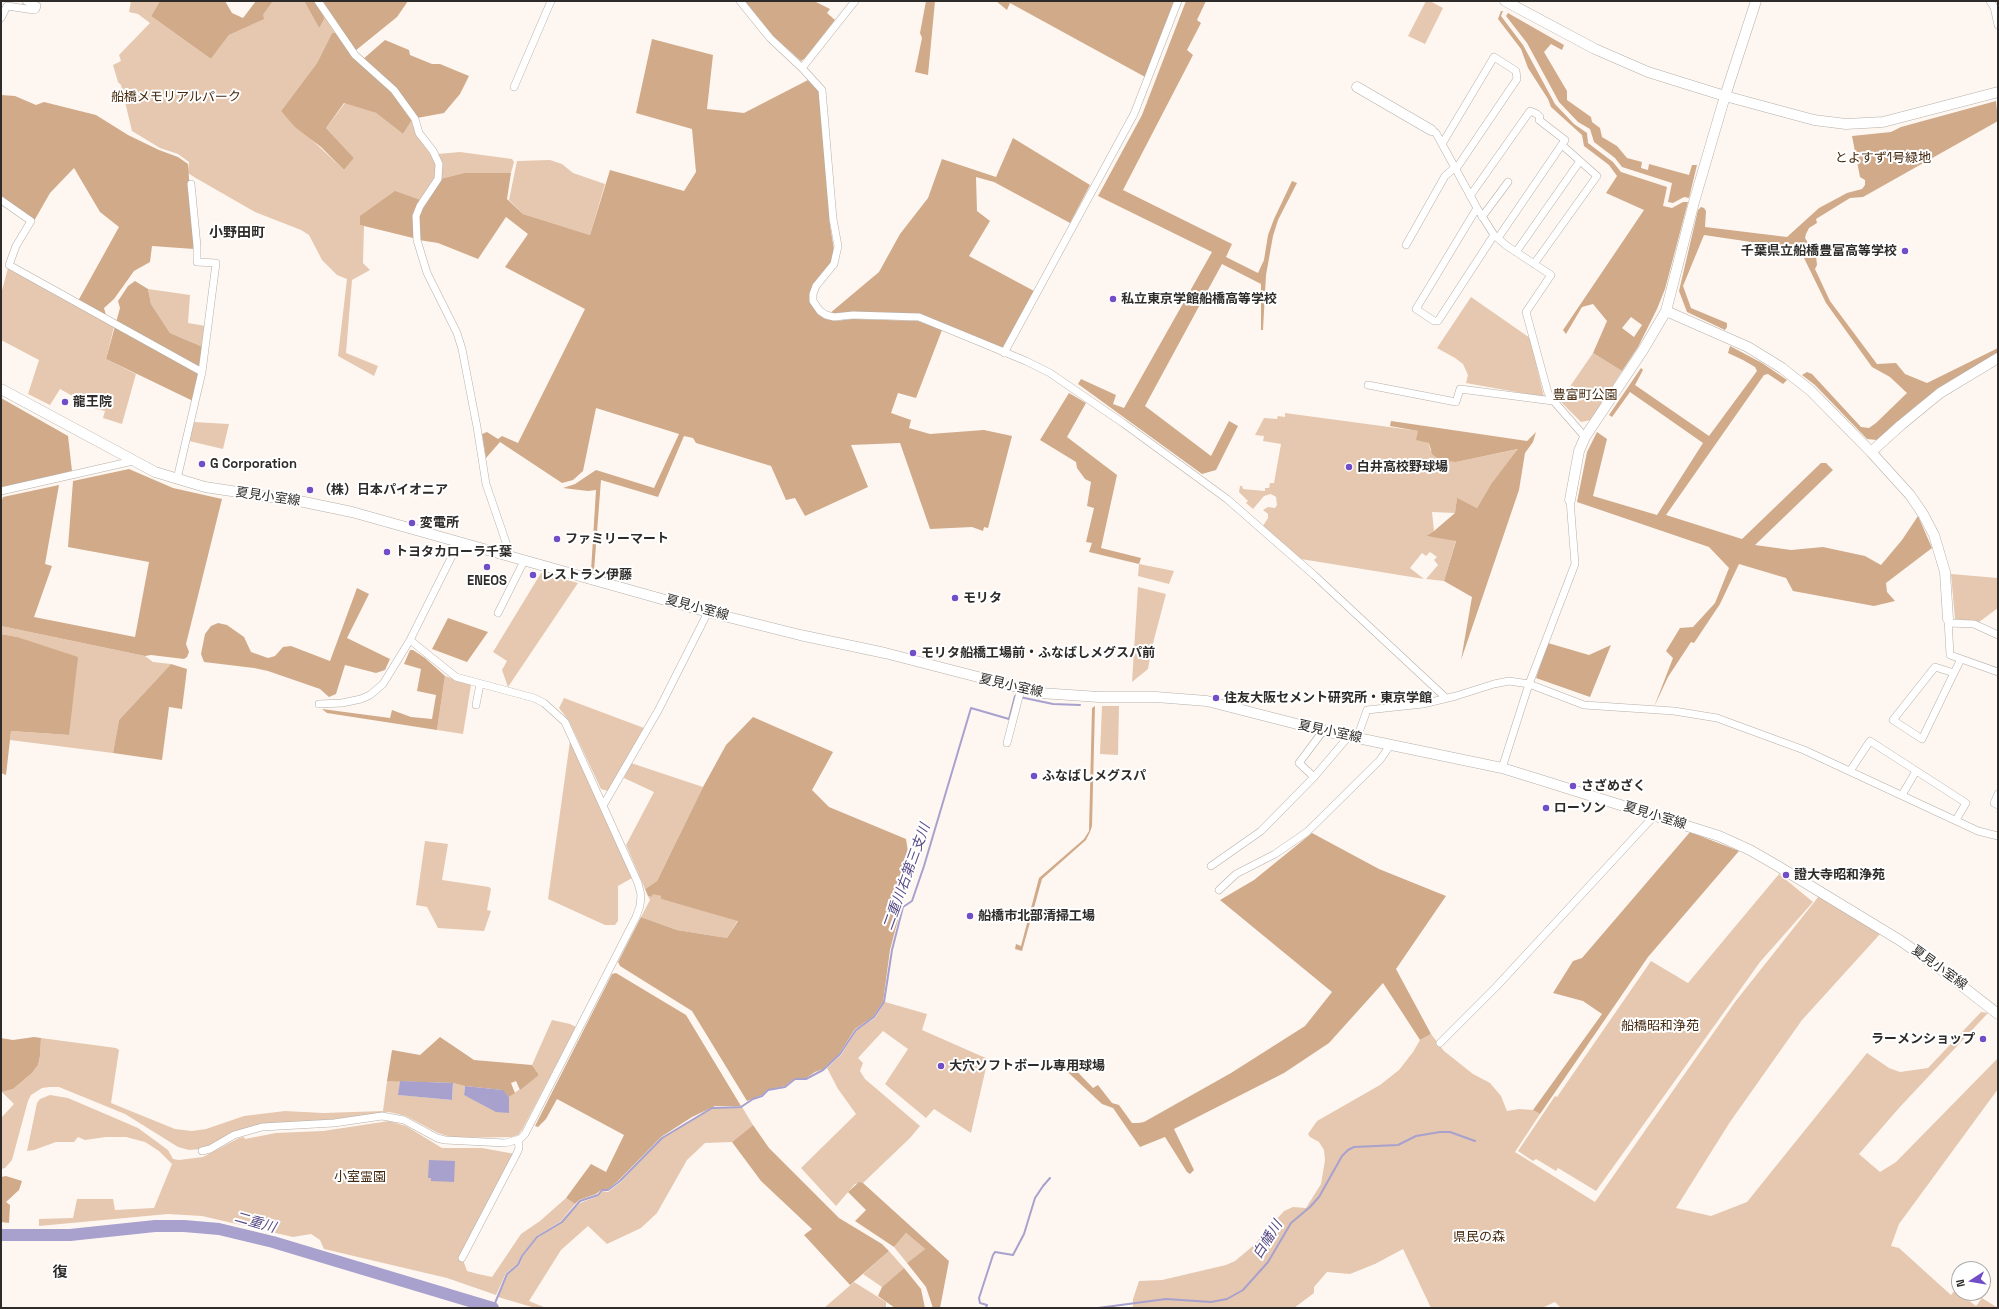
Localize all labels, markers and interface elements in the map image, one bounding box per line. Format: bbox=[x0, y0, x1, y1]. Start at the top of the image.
park label: 船橋メモリアルパーク bbox=[111, 89, 241, 105]
park label: とよすず1号緑地 bbox=[1835, 150, 1931, 166]
district label: 小野田町 bbox=[209, 225, 265, 241]
place label: 千葉県立船橋豊富高等学校 bbox=[1741, 243, 1897, 259]
marker: 千葉県立船橋豊富高等学校 bbox=[1900, 246, 1910, 256]
place label: 私立東京学館船橋高等学校 bbox=[1121, 291, 1277, 307]
marker: 私立東京学館船橋高等学校 bbox=[1108, 294, 1118, 304]
park label: 豊富町公園 bbox=[1553, 387, 1617, 403]
place label: 龍王院 bbox=[73, 394, 112, 410]
marker: 龍王院 bbox=[60, 397, 70, 407]
place label: G Corporation bbox=[210, 456, 297, 472]
marker: G Corporation bbox=[197, 459, 207, 469]
place label: 白井高校野球場 bbox=[1357, 459, 1448, 475]
marker: 白井高校野球場 bbox=[1344, 462, 1354, 472]
place label: （株）日本パイオニア bbox=[318, 482, 448, 498]
street label: 夏見小室線 bbox=[235, 485, 301, 509]
marker: （株）日本パイオニア bbox=[305, 485, 315, 495]
place label: 変電所 bbox=[420, 515, 459, 531]
marker: 変電所 bbox=[407, 518, 417, 528]
place label: ファミリーマート bbox=[565, 531, 669, 547]
marker: ファミリーマート bbox=[552, 534, 562, 544]
place label: トヨタカローラ千葉 bbox=[395, 544, 512, 560]
marker: トヨタカローラ千葉 bbox=[382, 547, 392, 557]
marker: ENEOS bbox=[482, 562, 492, 572]
place label: レストラン伊藤 bbox=[541, 567, 632, 583]
marker: レストラン伊藤 bbox=[528, 570, 538, 580]
place label: ENEOS bbox=[467, 573, 507, 589]
place label: モリタ bbox=[963, 590, 1002, 606]
street label: 夏見小室線 bbox=[664, 592, 730, 624]
marker: モリタ bbox=[950, 593, 960, 603]
place label: モリタ船橋工場前・ふなばしメグスパ前 bbox=[921, 645, 1155, 661]
marker: モリタ船橋工場前・ふなばしメグスパ前 bbox=[908, 648, 918, 658]
street label: 夏見小室線 bbox=[978, 671, 1044, 701]
place label: 住友大阪セメント研究所・東京学館 bbox=[1224, 690, 1432, 706]
marker: 住友大阪セメント研究所・東京学館 bbox=[1211, 693, 1221, 703]
street label: 夏見小室線 bbox=[1297, 718, 1363, 746]
place label: ふなばしメグスパ bbox=[1042, 768, 1146, 784]
marker: ふなばしメグスパ bbox=[1029, 771, 1039, 781]
place label: さざめざく bbox=[1581, 778, 1646, 794]
marker: さざめざく bbox=[1568, 781, 1578, 791]
street label: 夏見小室線 bbox=[1622, 799, 1688, 833]
place label: ローソン bbox=[1554, 800, 1606, 816]
marker: ローソン bbox=[1541, 803, 1551, 813]
water label: 二重川右第三支川 bbox=[880, 822, 934, 932]
place label: 證大寺昭和浄苑 bbox=[1794, 867, 1885, 883]
marker: 證大寺昭和浄苑 bbox=[1781, 870, 1791, 880]
place label: 船橋市北部清掃工場 bbox=[978, 908, 1095, 924]
marker: 船橋市北部清掃工場 bbox=[965, 911, 975, 921]
street label: 夏見小室線 bbox=[1908, 943, 1970, 993]
park label: 船橋昭和浄苑 bbox=[1621, 1018, 1699, 1034]
place label: ラーメンショップ bbox=[1871, 1031, 1975, 1047]
marker: ラーメンショップ bbox=[1978, 1034, 1988, 1044]
place label: 大穴ソフトボール専用球場 bbox=[949, 1058, 1105, 1074]
marker: 大穴ソフトボール専用球場 bbox=[936, 1061, 946, 1071]
park label: 小室霊園 bbox=[334, 1169, 386, 1185]
water label: 二重川 bbox=[232, 1209, 278, 1237]
water label: 白幡川 bbox=[1250, 1218, 1286, 1262]
park label: 県民の森 bbox=[1453, 1229, 1505, 1245]
north arrow bbox=[1951, 1261, 1991, 1301]
district label: 復 bbox=[53, 1264, 67, 1282]
text: N bbox=[1953, 1278, 1968, 1288]

